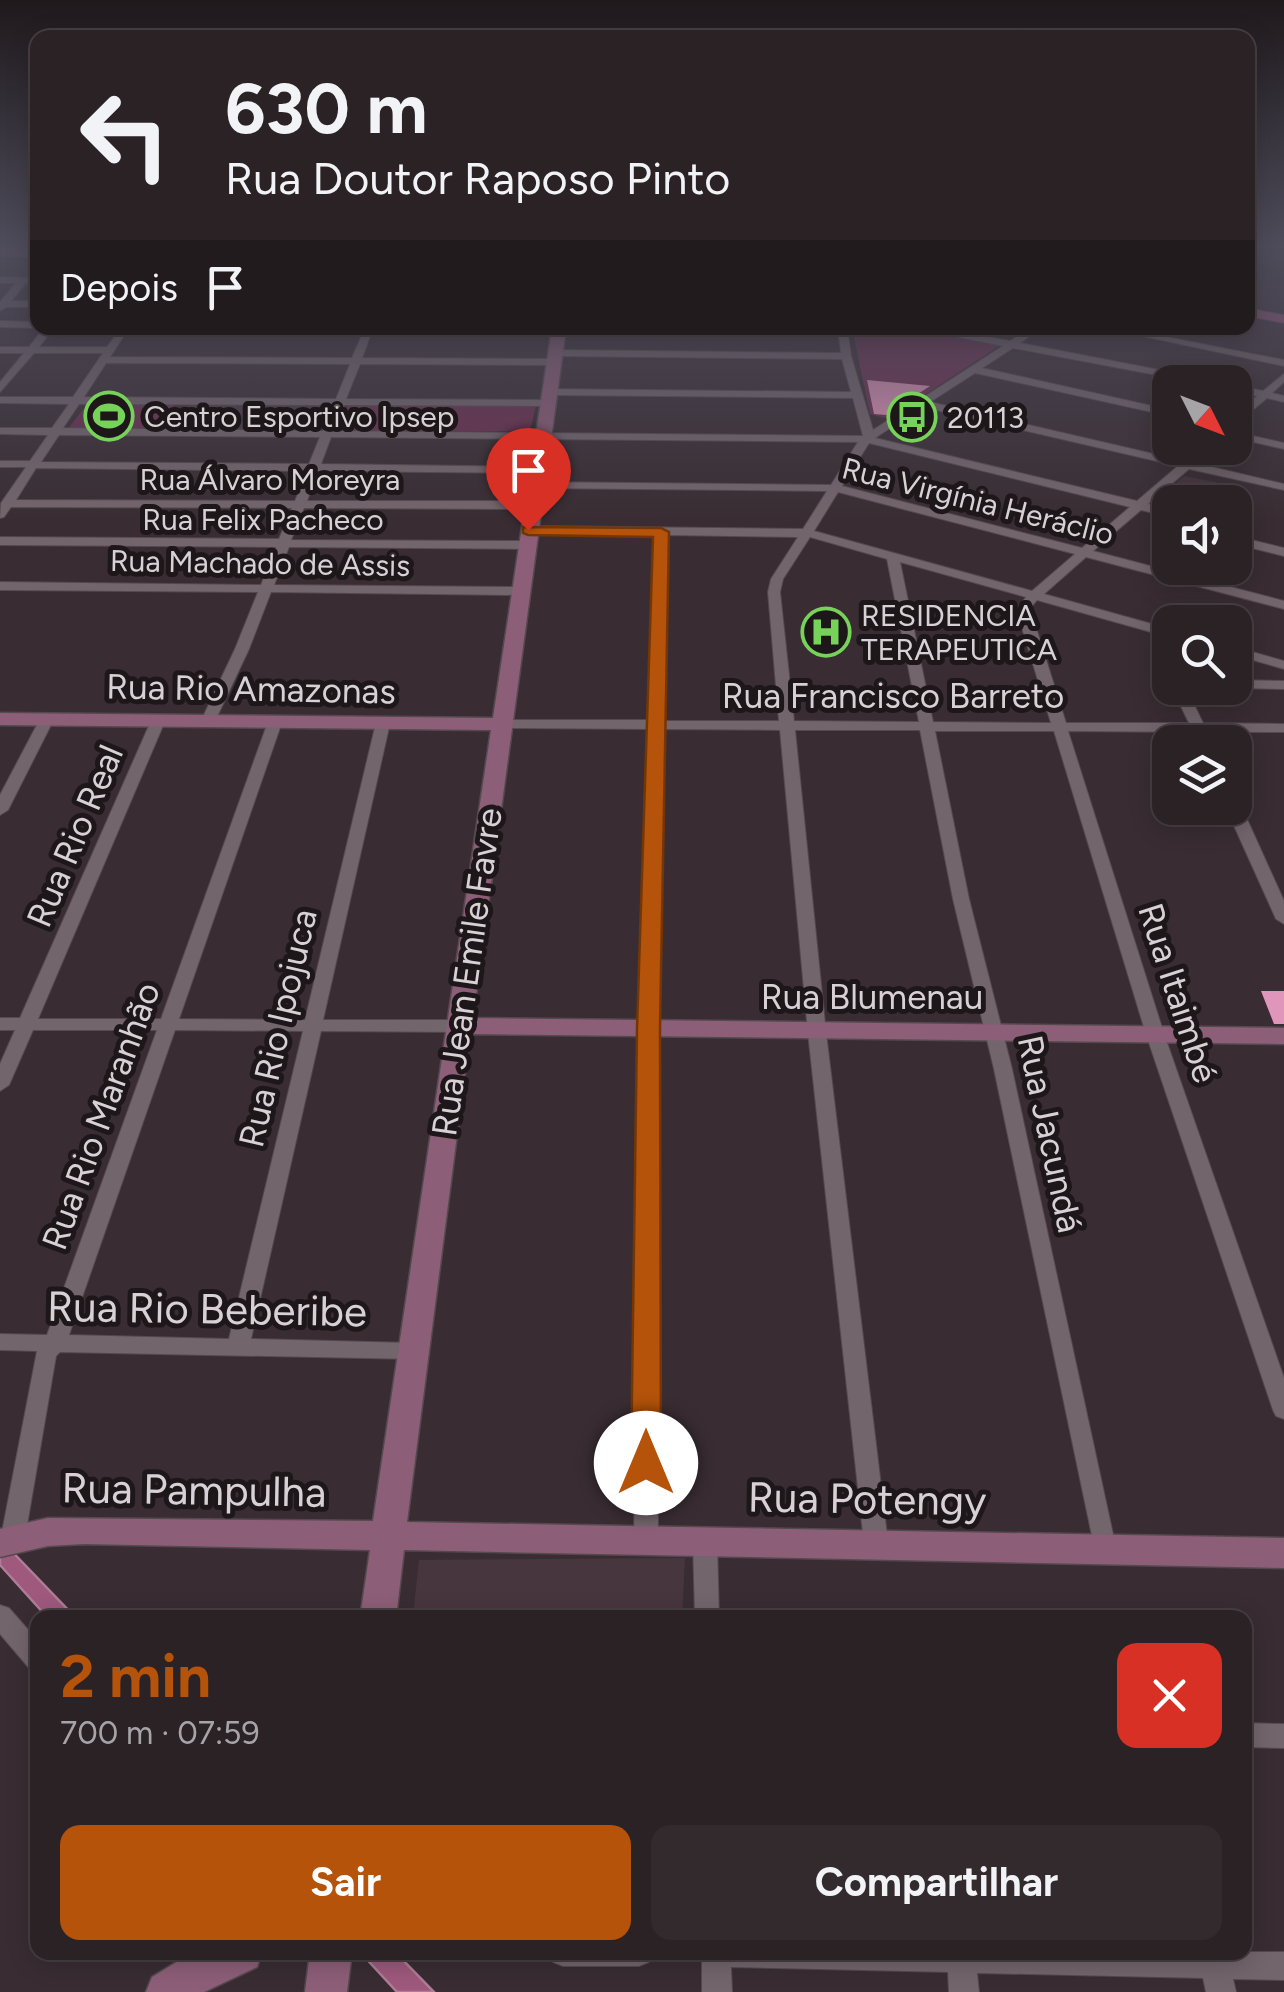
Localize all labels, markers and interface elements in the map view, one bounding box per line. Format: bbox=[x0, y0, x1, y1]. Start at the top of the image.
text: 630 m bbox=[225, 66, 428, 151]
icon: left bbox=[60, 70, 190, 200]
text: Rua Doutor Raposo Pinto bbox=[225, 151, 730, 205]
icon: arrive bbox=[198, 260, 253, 315]
text: Depois bbox=[60, 265, 178, 311]
north arrow bbox=[1152, 365, 1252, 465]
map controls bbox=[1152, 365, 1252, 825]
sports icon: Centro Esportivo Ipsep bbox=[83, 390, 135, 442]
bus stop icon: 20113 bbox=[886, 391, 938, 443]
place label: Centro Esportivo Ipsep bbox=[144, 398, 454, 435]
place label: 20113 bbox=[947, 399, 1024, 436]
pin bbox=[486, 428, 571, 531]
icon: arrive bbox=[501, 443, 556, 498]
street label: Rua Virgínia Heráclio bbox=[838, 449, 1118, 553]
street label: Rua Álvaro Moreyra bbox=[140, 461, 400, 498]
button: sound bbox=[1152, 485, 1252, 585]
street label: Rua Felix Pacheco bbox=[142, 501, 384, 538]
street label: Rua Machado de Assis bbox=[110, 542, 410, 584]
place label: RESIDENCIA TERAPEUTICA bbox=[861, 597, 1058, 668]
button: search bbox=[1152, 605, 1252, 705]
hospital icon: RESIDENCIA TERAPEUTICA bbox=[800, 606, 852, 658]
street label: Rua Rio Amazonas bbox=[106, 665, 396, 713]
street label: Rua Francisco Barreto bbox=[722, 675, 1064, 717]
button: layers bbox=[1152, 725, 1252, 825]
street label: Rua Rio Real bbox=[18, 739, 132, 933]
street label: Rua Jean Emile Favre bbox=[423, 805, 511, 1139]
street label: Rua Itaimbé bbox=[1129, 898, 1227, 1088]
street label: Rua Rio Ipojuca bbox=[230, 905, 326, 1151]
street label: Rua Blumenau bbox=[761, 976, 983, 1018]
street label: Rua Rio Maranhão bbox=[33, 977, 169, 1255]
street label: Rua Jacundá bbox=[1009, 1032, 1091, 1236]
street label: Rua Rio Beberibe bbox=[47, 1281, 367, 1337]
position arrow bbox=[594, 1411, 698, 1515]
street label: Rua Pampulha bbox=[61, 1462, 327, 1518]
street label: Rua Potengy bbox=[747, 1471, 987, 1527]
text: 2 min bbox=[60, 1640, 211, 1712]
button: close bbox=[1117, 1643, 1222, 1748]
text: 700 m · 07:59 bbox=[60, 1714, 260, 1752]
button: Sair bbox=[60, 1825, 631, 1940]
button: Compartilhar bbox=[651, 1825, 1222, 1940]

